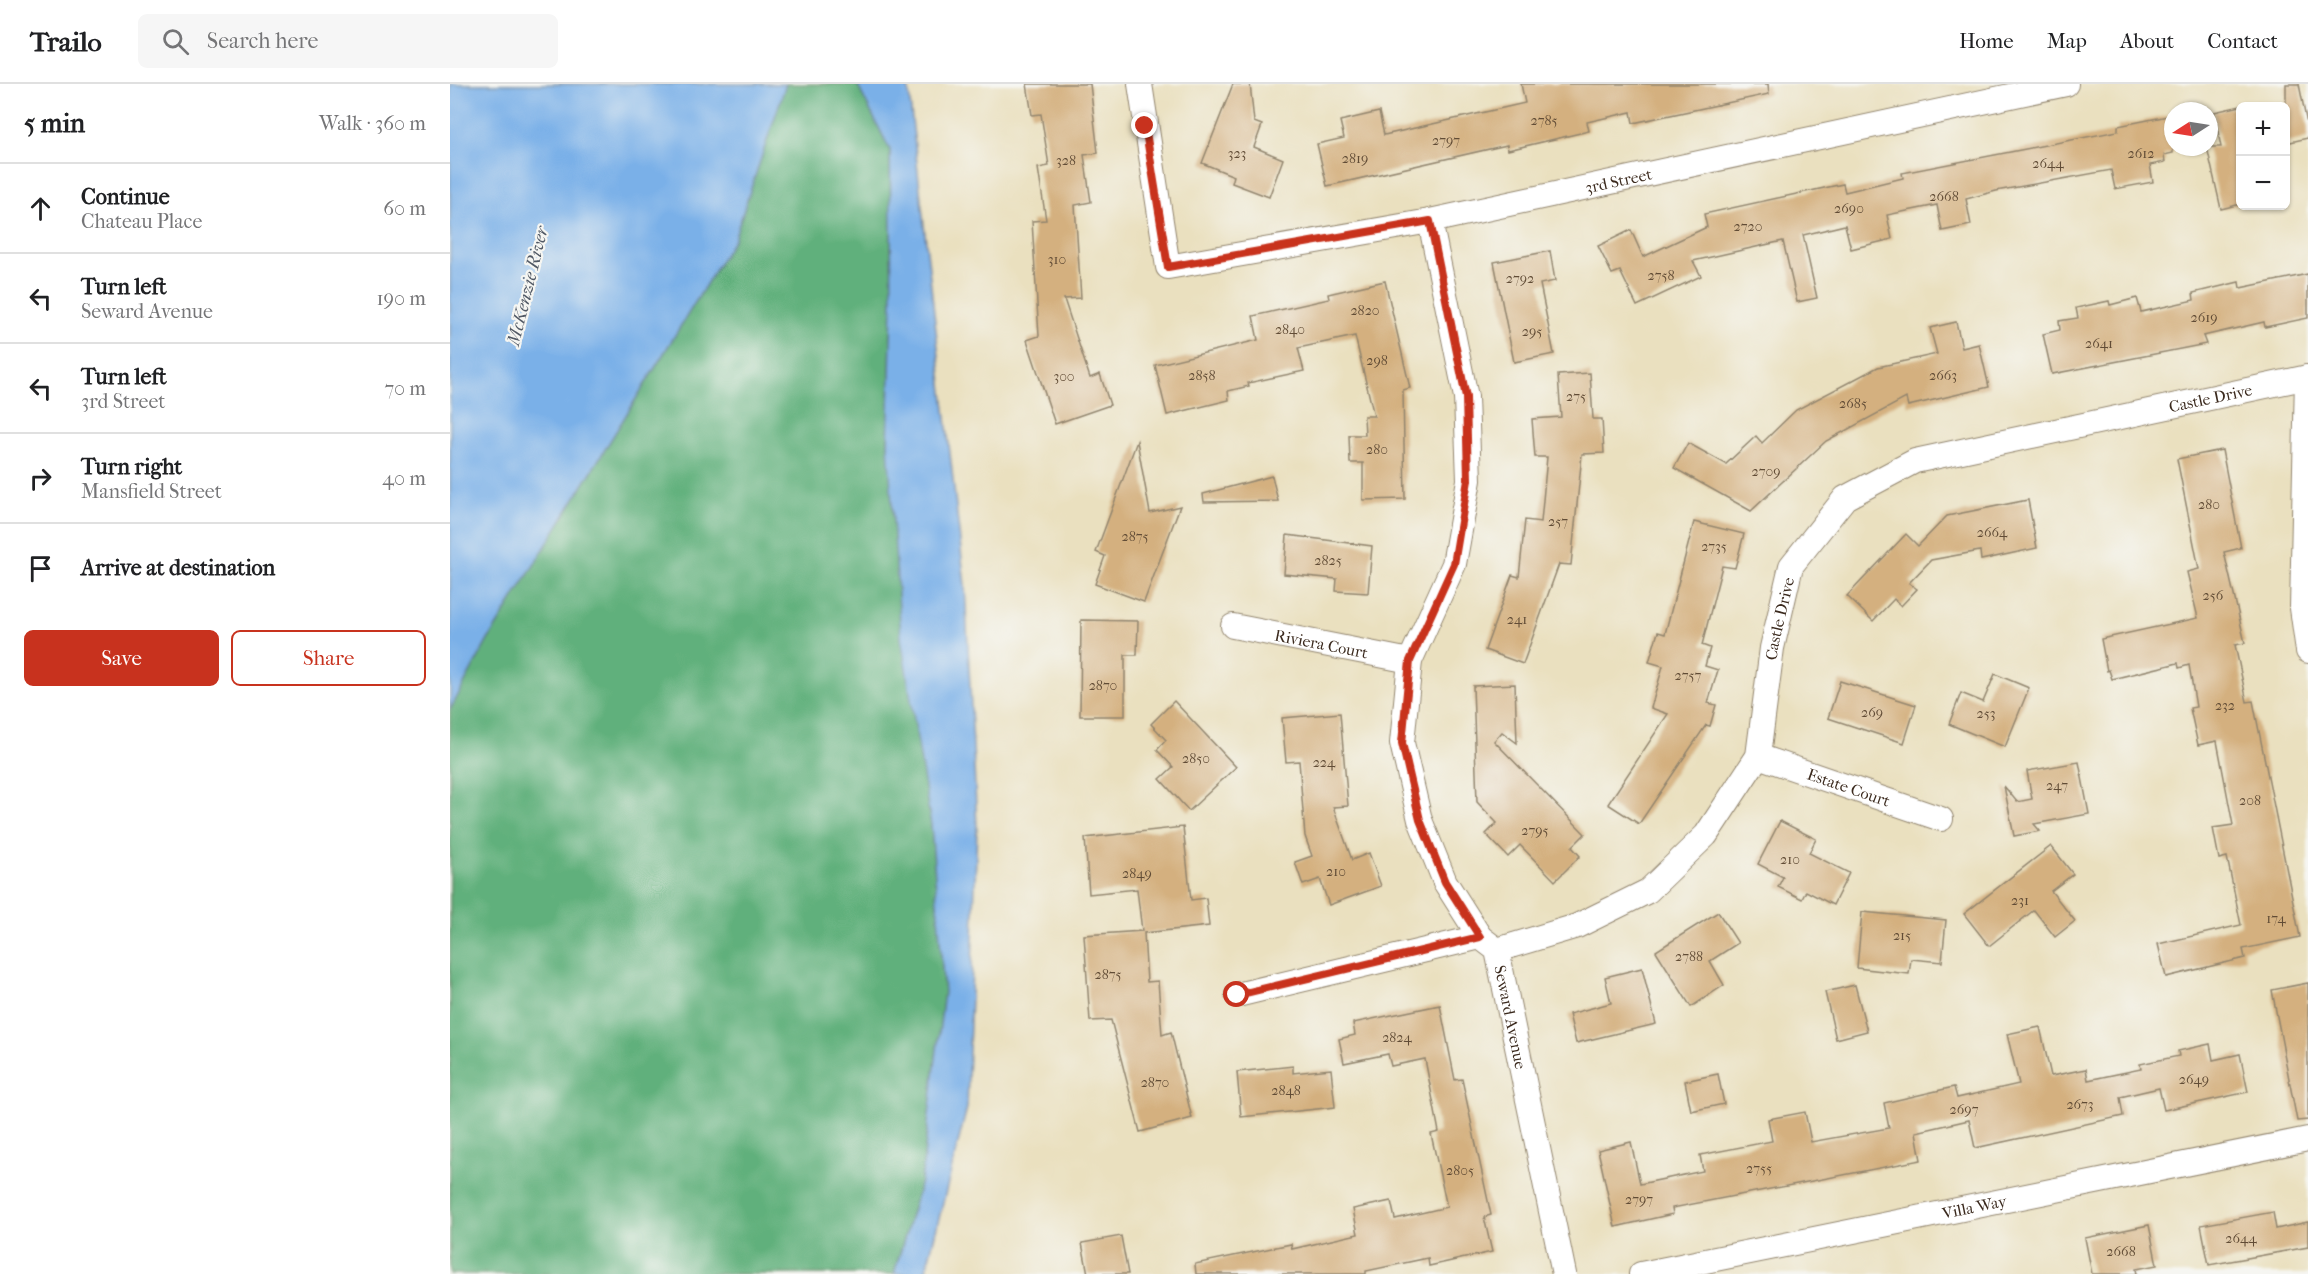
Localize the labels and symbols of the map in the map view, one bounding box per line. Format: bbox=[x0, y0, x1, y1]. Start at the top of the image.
north arrow bbox=[2164, 102, 2218, 156]
route end bbox=[1131, 112, 1157, 138]
house number: 2785 bbox=[1530, 112, 1558, 129]
house number: 2797 bbox=[1432, 132, 1460, 149]
house number: 323 bbox=[1228, 145, 1246, 162]
house number: 2612 bbox=[2128, 145, 2154, 162]
house number: 2819 bbox=[1342, 150, 1368, 167]
house number: 328 bbox=[1056, 152, 1076, 169]
house number: 2644 bbox=[2032, 155, 2064, 172]
street label: 3rd Street bbox=[1583, 164, 1654, 197]
house number: 2668 bbox=[1929, 188, 1959, 205]
house number: 2690 bbox=[1834, 200, 1864, 217]
house number: 2720 bbox=[1734, 218, 1762, 235]
water label: McKenzie River bbox=[503, 223, 553, 350]
house number: 310 bbox=[1048, 251, 1066, 268]
house number: 2758 bbox=[1647, 267, 1675, 284]
house number: 2792 bbox=[1506, 270, 1534, 287]
house number: 2820 bbox=[1350, 302, 1380, 319]
house number: 2619 bbox=[2190, 309, 2218, 326]
house number: 2840 bbox=[1275, 321, 1305, 338]
house number: 295 bbox=[1522, 323, 1542, 340]
house number: 2641 bbox=[2085, 335, 2113, 352]
house number: 298 bbox=[1366, 352, 1388, 369]
house number: 2858 bbox=[1188, 367, 1216, 384]
house number: 2663 bbox=[1929, 367, 1957, 384]
house number: 300 bbox=[1053, 368, 1075, 385]
street label: Castle Drive bbox=[2167, 380, 2254, 416]
house number: 275 bbox=[1566, 388, 1586, 405]
house number: 2685 bbox=[1839, 395, 1867, 412]
house number: 280 bbox=[1366, 441, 1388, 458]
house number: 2709 bbox=[1752, 463, 1780, 480]
house number: 280 bbox=[2198, 496, 2220, 513]
house number: 257 bbox=[1548, 513, 1568, 530]
house number: 2664 bbox=[1977, 524, 2008, 541]
house number: 2875 bbox=[1121, 528, 1149, 545]
house number: 2735 bbox=[1701, 538, 1727, 555]
house number: 2825 bbox=[1314, 552, 1342, 569]
street label: Castle Drive bbox=[1761, 575, 1798, 661]
house number: 256 bbox=[2203, 587, 2224, 604]
house number: 241 bbox=[1507, 611, 1527, 628]
street label: Riviera Court bbox=[1273, 625, 1370, 662]
house number: 2757 bbox=[1675, 667, 1702, 684]
house number: 2870 bbox=[1089, 677, 1117, 694]
house number: 232 bbox=[2215, 697, 2235, 714]
house number: 269 bbox=[1861, 704, 1883, 721]
house number: 253 bbox=[1977, 705, 1996, 722]
house number: 2850 bbox=[1182, 750, 1210, 767]
house number: 224 bbox=[1313, 754, 1336, 771]
street label: Estate Court bbox=[1805, 764, 1893, 810]
house number: 247 bbox=[2046, 777, 2068, 794]
house number: 208 bbox=[2239, 792, 2261, 809]
house number: 2795 bbox=[1521, 822, 1549, 839]
house number: 210 bbox=[1780, 851, 1800, 868]
house number: 210 bbox=[1326, 863, 1346, 880]
house number: 2849 bbox=[1122, 865, 1152, 882]
house number: 231 bbox=[2011, 892, 2029, 909]
house number: 174 bbox=[2266, 910, 2287, 927]
house number: 215 bbox=[1893, 927, 1911, 944]
house number: 2788 bbox=[1675, 948, 1703, 965]
street label: Seward Avenue bbox=[1491, 963, 1531, 1071]
house number: 2875 bbox=[1094, 966, 1122, 983]
route start bbox=[1223, 981, 1249, 1007]
house number: 2824 bbox=[1382, 1029, 1413, 1046]
house number: 2649 bbox=[2179, 1071, 2209, 1088]
house number: 2870 bbox=[1141, 1074, 1169, 1091]
house number: 2848 bbox=[1271, 1082, 1301, 1099]
house number: 2673 bbox=[2066, 1096, 2094, 1113]
house number: 2697 bbox=[1950, 1101, 1979, 1118]
house number: 2755 bbox=[1746, 1160, 1772, 1177]
house number: 2805 bbox=[1446, 1162, 1474, 1179]
house number: 2797 bbox=[1625, 1191, 1653, 1208]
street label: Villa Way bbox=[1939, 1191, 2009, 1223]
house number: 2644 bbox=[2225, 1230, 2257, 1247]
house number: 2668 bbox=[2106, 1243, 2136, 1260]

